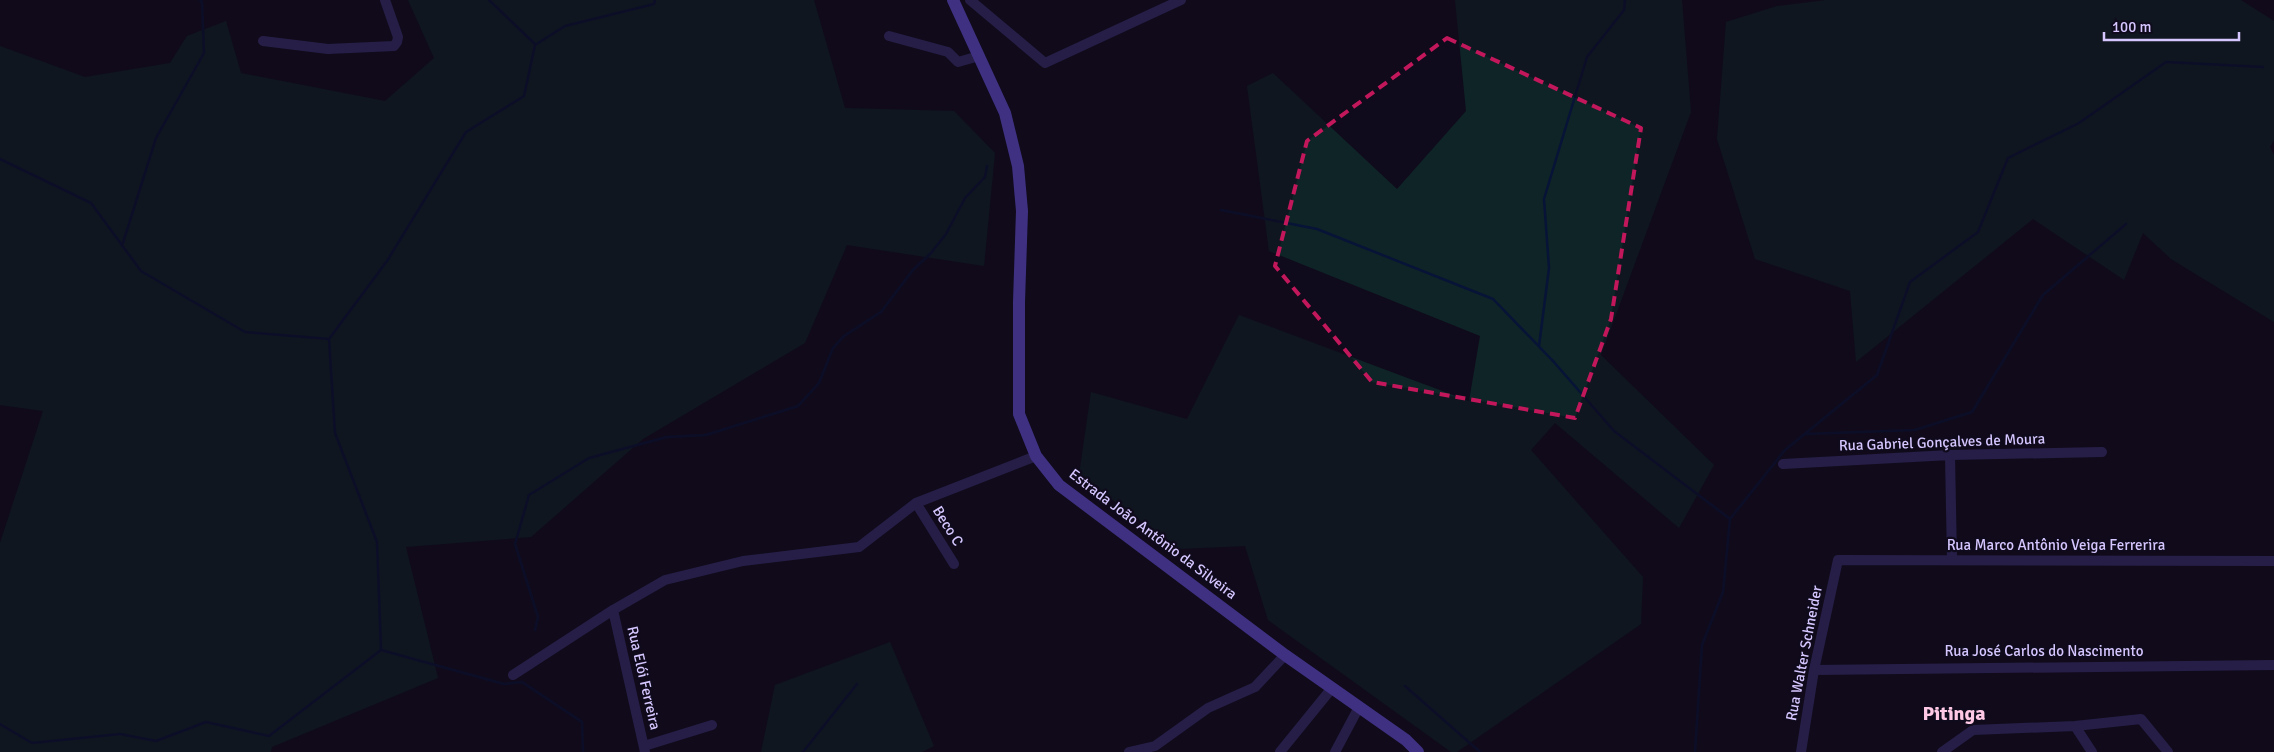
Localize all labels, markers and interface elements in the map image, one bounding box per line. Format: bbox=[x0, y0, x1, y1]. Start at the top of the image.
scale bar bbox=[2104, 10, 2239, 42]
text: 100 m bbox=[2112, 18, 2152, 36]
street label: Rua Gabriel Gonçalves de Moura bbox=[1839, 429, 2045, 455]
street label: Estrada João Antônio da Silveira bbox=[1065, 465, 1241, 603]
street label: Beco C bbox=[929, 503, 967, 549]
street label: Rua Marco Antônio Veiga Ferrerira bbox=[1947, 536, 2165, 554]
street label: Rua Walter Schneider bbox=[1782, 583, 1826, 722]
street label: Rua Elói Ferreira bbox=[623, 624, 665, 732]
street label: Rua José Carlos do Nascimento bbox=[1945, 642, 2144, 660]
district label: Pitinga bbox=[1922, 701, 1986, 726]

